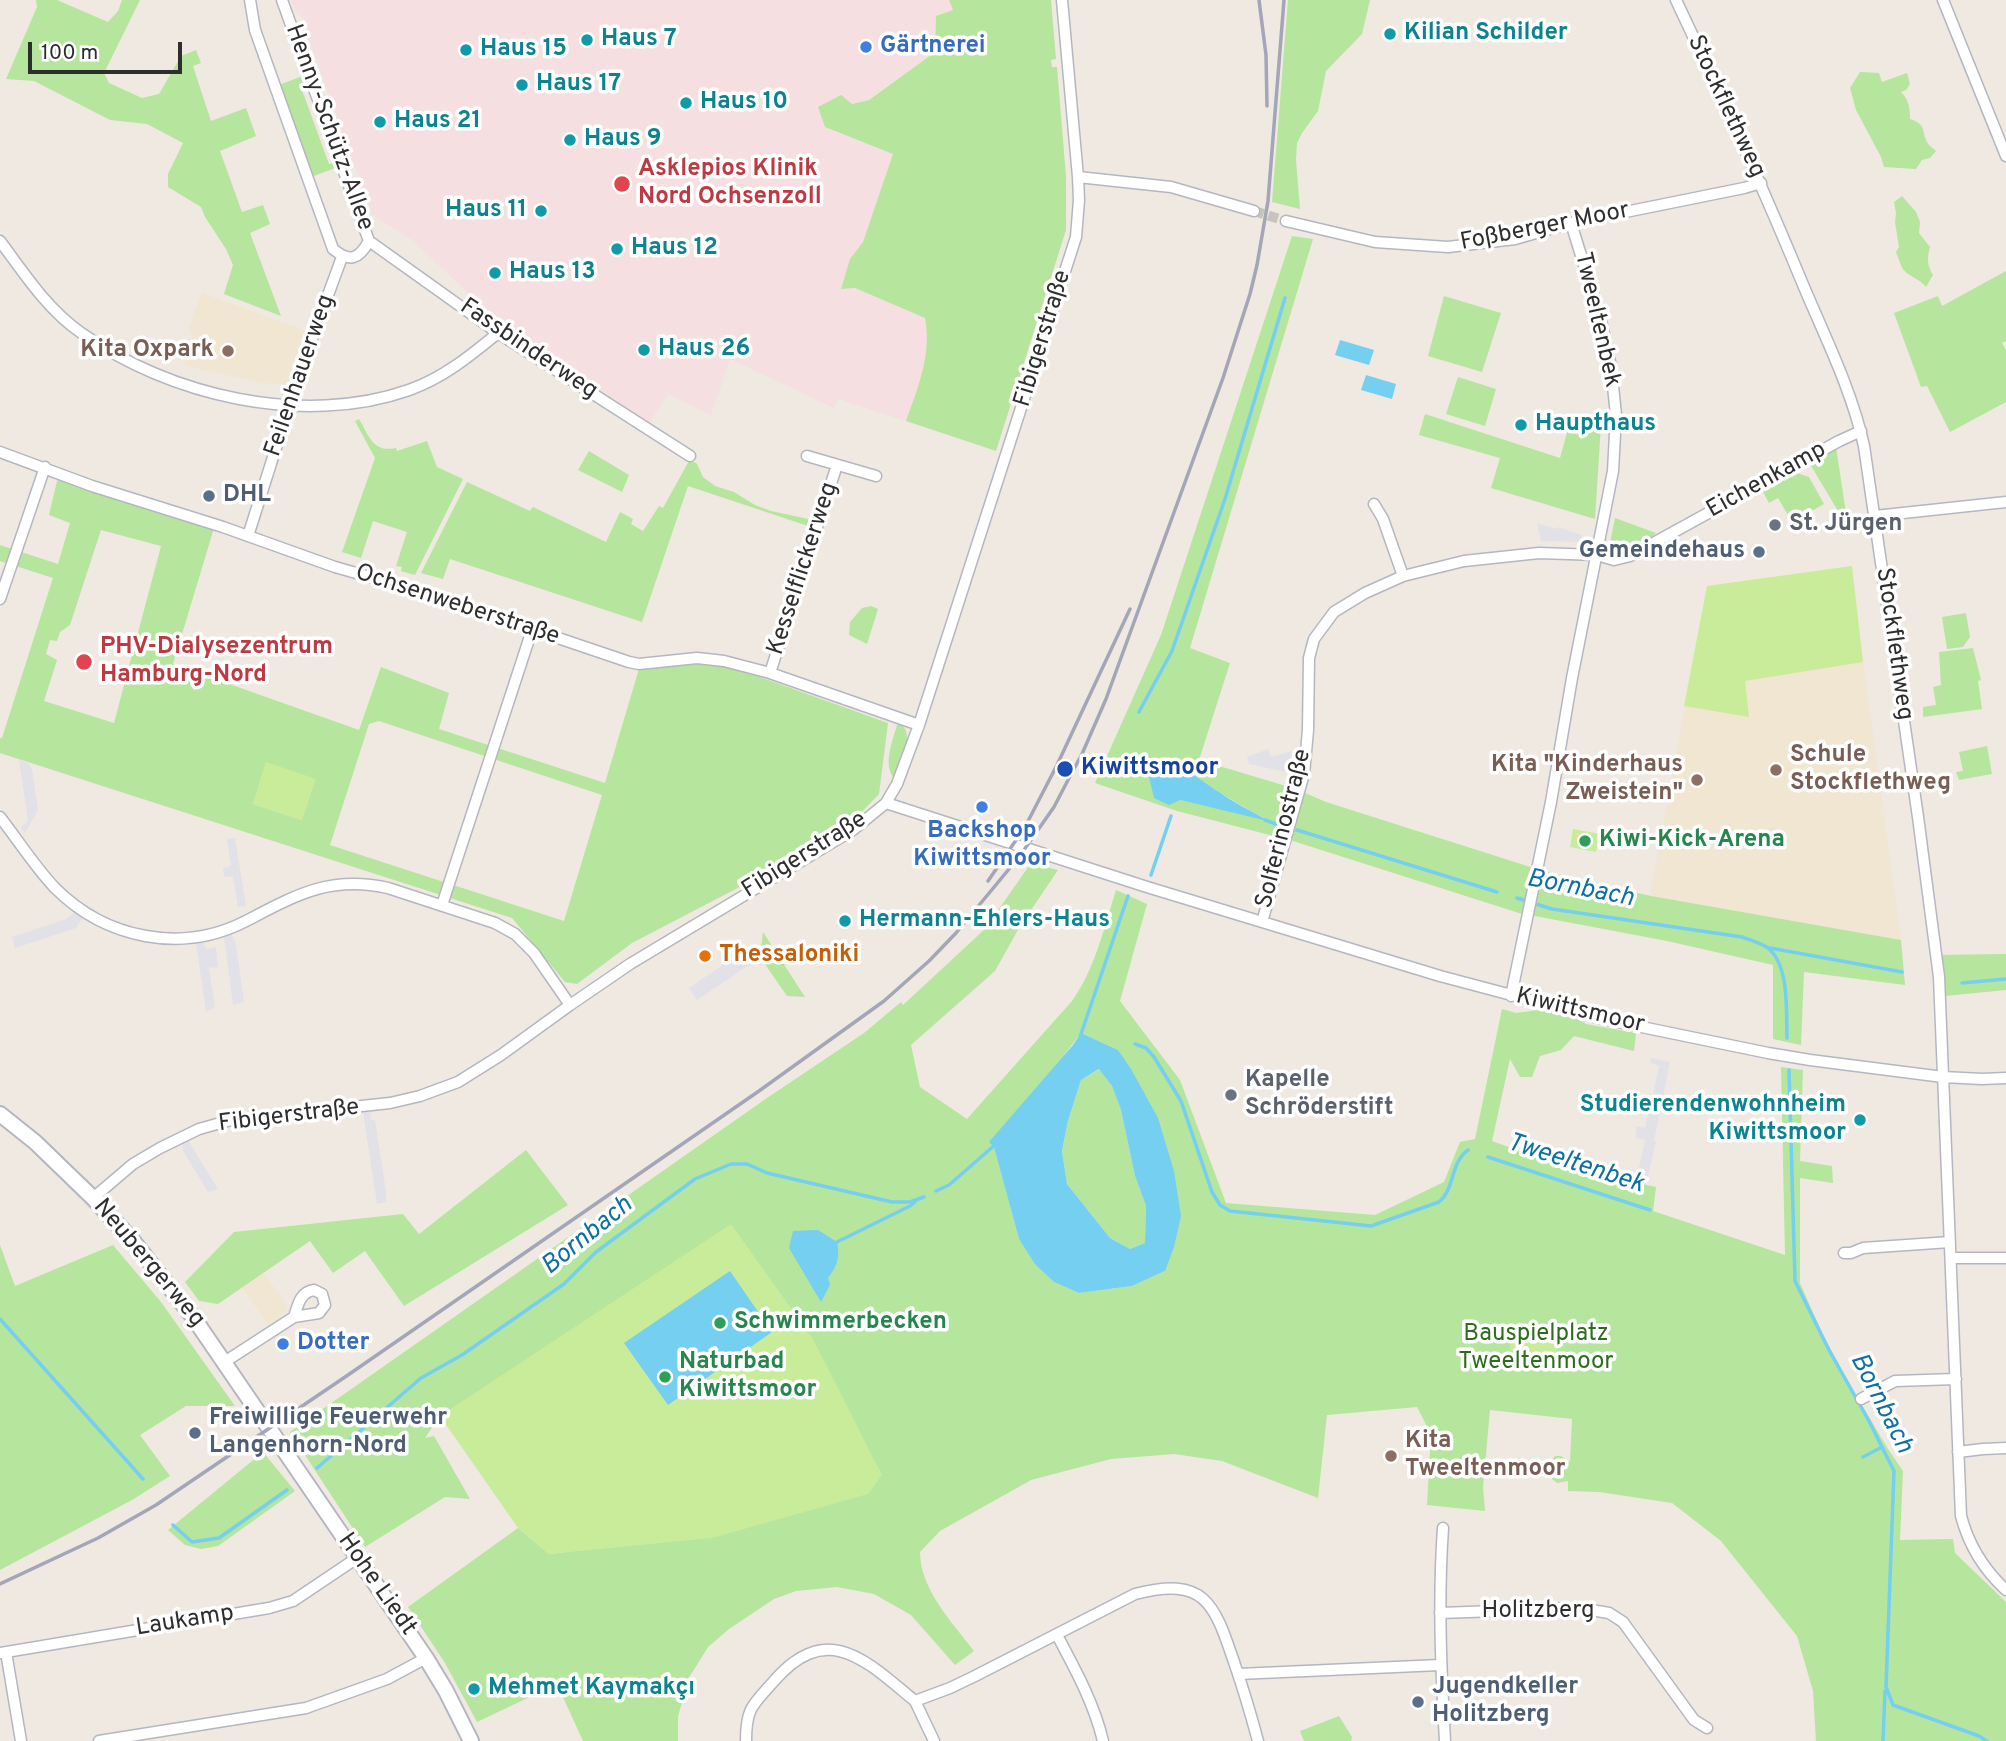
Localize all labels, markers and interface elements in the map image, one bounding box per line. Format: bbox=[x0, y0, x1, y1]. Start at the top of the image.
place label: Kilian Schilder bbox=[1404, 20, 1568, 48]
street label: Henny-Schütz-Allee bbox=[277, 21, 379, 235]
place label: Haus 7 bbox=[601, 26, 677, 54]
marker: Kilian Schilder bbox=[1382, 26, 1398, 42]
scale bar bbox=[32, 28, 186, 72]
street label: Stockflethweg bbox=[1679, 31, 1771, 183]
marker: Haus 7 bbox=[579, 32, 595, 48]
place label: Gärtnerei bbox=[880, 33, 986, 61]
place label: Haus 15 bbox=[480, 36, 567, 64]
marker: Gärtnerei bbox=[858, 39, 874, 55]
text: 100 m bbox=[41, 40, 98, 67]
marker: Haus 15 bbox=[458, 42, 474, 58]
place label: Haus 17 bbox=[536, 71, 621, 99]
marker: Haus 17 bbox=[514, 77, 530, 93]
place label: Haus 10 bbox=[700, 89, 788, 117]
marker: Haus 10 bbox=[678, 95, 694, 111]
place label: Haus 21 bbox=[394, 108, 481, 136]
marker: Haus 21 bbox=[372, 114, 388, 130]
place label: Haus 9 bbox=[584, 126, 661, 154]
marker: Haus 9 bbox=[562, 132, 578, 148]
place label: Asklepios Klinik Nord Ochsenzoll bbox=[638, 156, 822, 212]
marker: Asklepios Klinik Nord Ochsenzoll bbox=[612, 174, 632, 194]
place label: Haus 11 bbox=[445, 197, 527, 225]
street label: Foßberger Moor bbox=[1458, 198, 1632, 258]
marker: Haus 11 bbox=[533, 203, 549, 219]
place label: Haus 12 bbox=[631, 235, 718, 263]
marker: Haus 12 bbox=[609, 241, 625, 257]
street label: Tweeltenbek bbox=[1567, 250, 1625, 390]
place label: Haus 13 bbox=[509, 259, 596, 287]
marker: Haus 13 bbox=[487, 265, 503, 281]
street label: Fibigerstraße bbox=[1010, 267, 1078, 411]
street label: Feilenhauerweg bbox=[260, 291, 342, 461]
street label: Fassbinderweg bbox=[454, 293, 602, 407]
place label: Haus 26 bbox=[658, 336, 750, 364]
place label: Kita Oxpark bbox=[80, 337, 214, 365]
marker: Haus 26 bbox=[636, 342, 652, 358]
marker: Kita Oxpark bbox=[220, 343, 236, 359]
place label: Haupthaus bbox=[1535, 411, 1656, 439]
marker: Haupthaus bbox=[1513, 417, 1529, 433]
street label: Eichenkamp bbox=[1702, 436, 1832, 526]
street label: Kesselflickerweg bbox=[762, 479, 846, 659]
place label: DHL bbox=[223, 482, 271, 510]
marker: DHL bbox=[201, 488, 217, 504]
place label: St. Jürgen bbox=[1789, 511, 1903, 539]
marker: St. Jürgen bbox=[1767, 517, 1783, 533]
place label: Gemeindehaus bbox=[1579, 538, 1745, 566]
marker: Gemeindehaus bbox=[1751, 544, 1767, 560]
street label: Ochsenweberstraße bbox=[351, 559, 563, 653]
street label: Stockflethweg bbox=[1868, 566, 1918, 722]
place label: PHV-Dialysezentrum Hamburg-Nord bbox=[100, 634, 333, 690]
marker: PHV-Dialysezentrum Hamburg-Nord bbox=[74, 652, 94, 672]
place label: Schule Stockflethweg bbox=[1790, 742, 1951, 798]
street label: Solferinostraße bbox=[1251, 746, 1319, 912]
place label: Kita "Kinderhaus Zweistein" bbox=[1491, 752, 1683, 808]
place label: Kiwittsmoor bbox=[1081, 755, 1218, 783]
marker: Kiwittsmoor bbox=[1055, 759, 1075, 779]
marker: Schule Stockflethweg bbox=[1768, 762, 1784, 778]
marker: Kita "Kinderhaus Zweistein" bbox=[1689, 772, 1705, 788]
marker: Backshop Kiwittsmoor bbox=[974, 799, 990, 815]
street label: Fibigerstraße bbox=[737, 806, 873, 906]
place label: Backshop Kiwittsmoor bbox=[913, 818, 1051, 874]
place label: Kiwi-Kick-Arena bbox=[1599, 827, 1785, 855]
marker: Kiwi-Kick-Arena bbox=[1577, 833, 1593, 849]
water label: Bornbach bbox=[1524, 864, 1636, 916]
place label: Hermann-Ehlers-Haus bbox=[859, 907, 1110, 935]
marker: Hermann-Ehlers-Haus bbox=[837, 913, 853, 929]
place label: Thessaloniki bbox=[719, 942, 859, 970]
marker: Thessaloniki bbox=[697, 948, 713, 964]
street label: Kiwittsmoor bbox=[1513, 983, 1647, 1041]
place label: Kapelle Schröderstift bbox=[1245, 1067, 1393, 1123]
marker: Kapelle Schröderstift bbox=[1223, 1087, 1239, 1103]
place label: Studierendenwohnheim Kiwittsmoor bbox=[1580, 1092, 1846, 1148]
street label: Fibigerstraße bbox=[217, 1094, 361, 1140]
marker: Studierendenwohnheim Kiwittsmoor bbox=[1852, 1112, 1868, 1128]
water label: Tweeltenbek bbox=[1503, 1128, 1647, 1202]
water label: Bornbach bbox=[536, 1191, 640, 1283]
street label: Neubergerweg bbox=[86, 1194, 210, 1334]
place label: Schwimmerbecken bbox=[734, 1309, 947, 1337]
marker: Schwimmerbecken bbox=[712, 1315, 728, 1331]
park label: Bauspielplatz Tweeltenmoor bbox=[1458, 1321, 1614, 1377]
place label: Dotter bbox=[297, 1330, 369, 1358]
marker: Dotter bbox=[275, 1336, 291, 1352]
place label: Naturbad Kiwittsmoor bbox=[679, 1349, 816, 1405]
water label: Bornbach bbox=[1842, 1349, 1918, 1459]
marker: Naturbad Kiwittsmoor bbox=[657, 1369, 673, 1385]
place label: Freiwillige Feuerwehr Langenhorn-Nord bbox=[209, 1405, 447, 1461]
marker: Freiwillige Feuerwehr Langenhorn-Nord bbox=[187, 1425, 203, 1441]
place label: Kita Tweeltenmoor bbox=[1405, 1428, 1566, 1484]
marker: Kita Tweeltenmoor bbox=[1383, 1448, 1399, 1464]
street label: Hohe Liedt bbox=[330, 1528, 422, 1642]
street label: Holitzberg bbox=[1482, 1598, 1594, 1626]
street label: Laukamp bbox=[134, 1600, 236, 1644]
place label: Jugendkeller Holitzberg bbox=[1432, 1674, 1578, 1730]
place label: Mehmet Kaymakçı bbox=[488, 1675, 695, 1703]
marker: Mehmet Kaymakçı bbox=[466, 1681, 482, 1697]
marker: Jugendkeller Holitzberg bbox=[1410, 1694, 1426, 1710]

